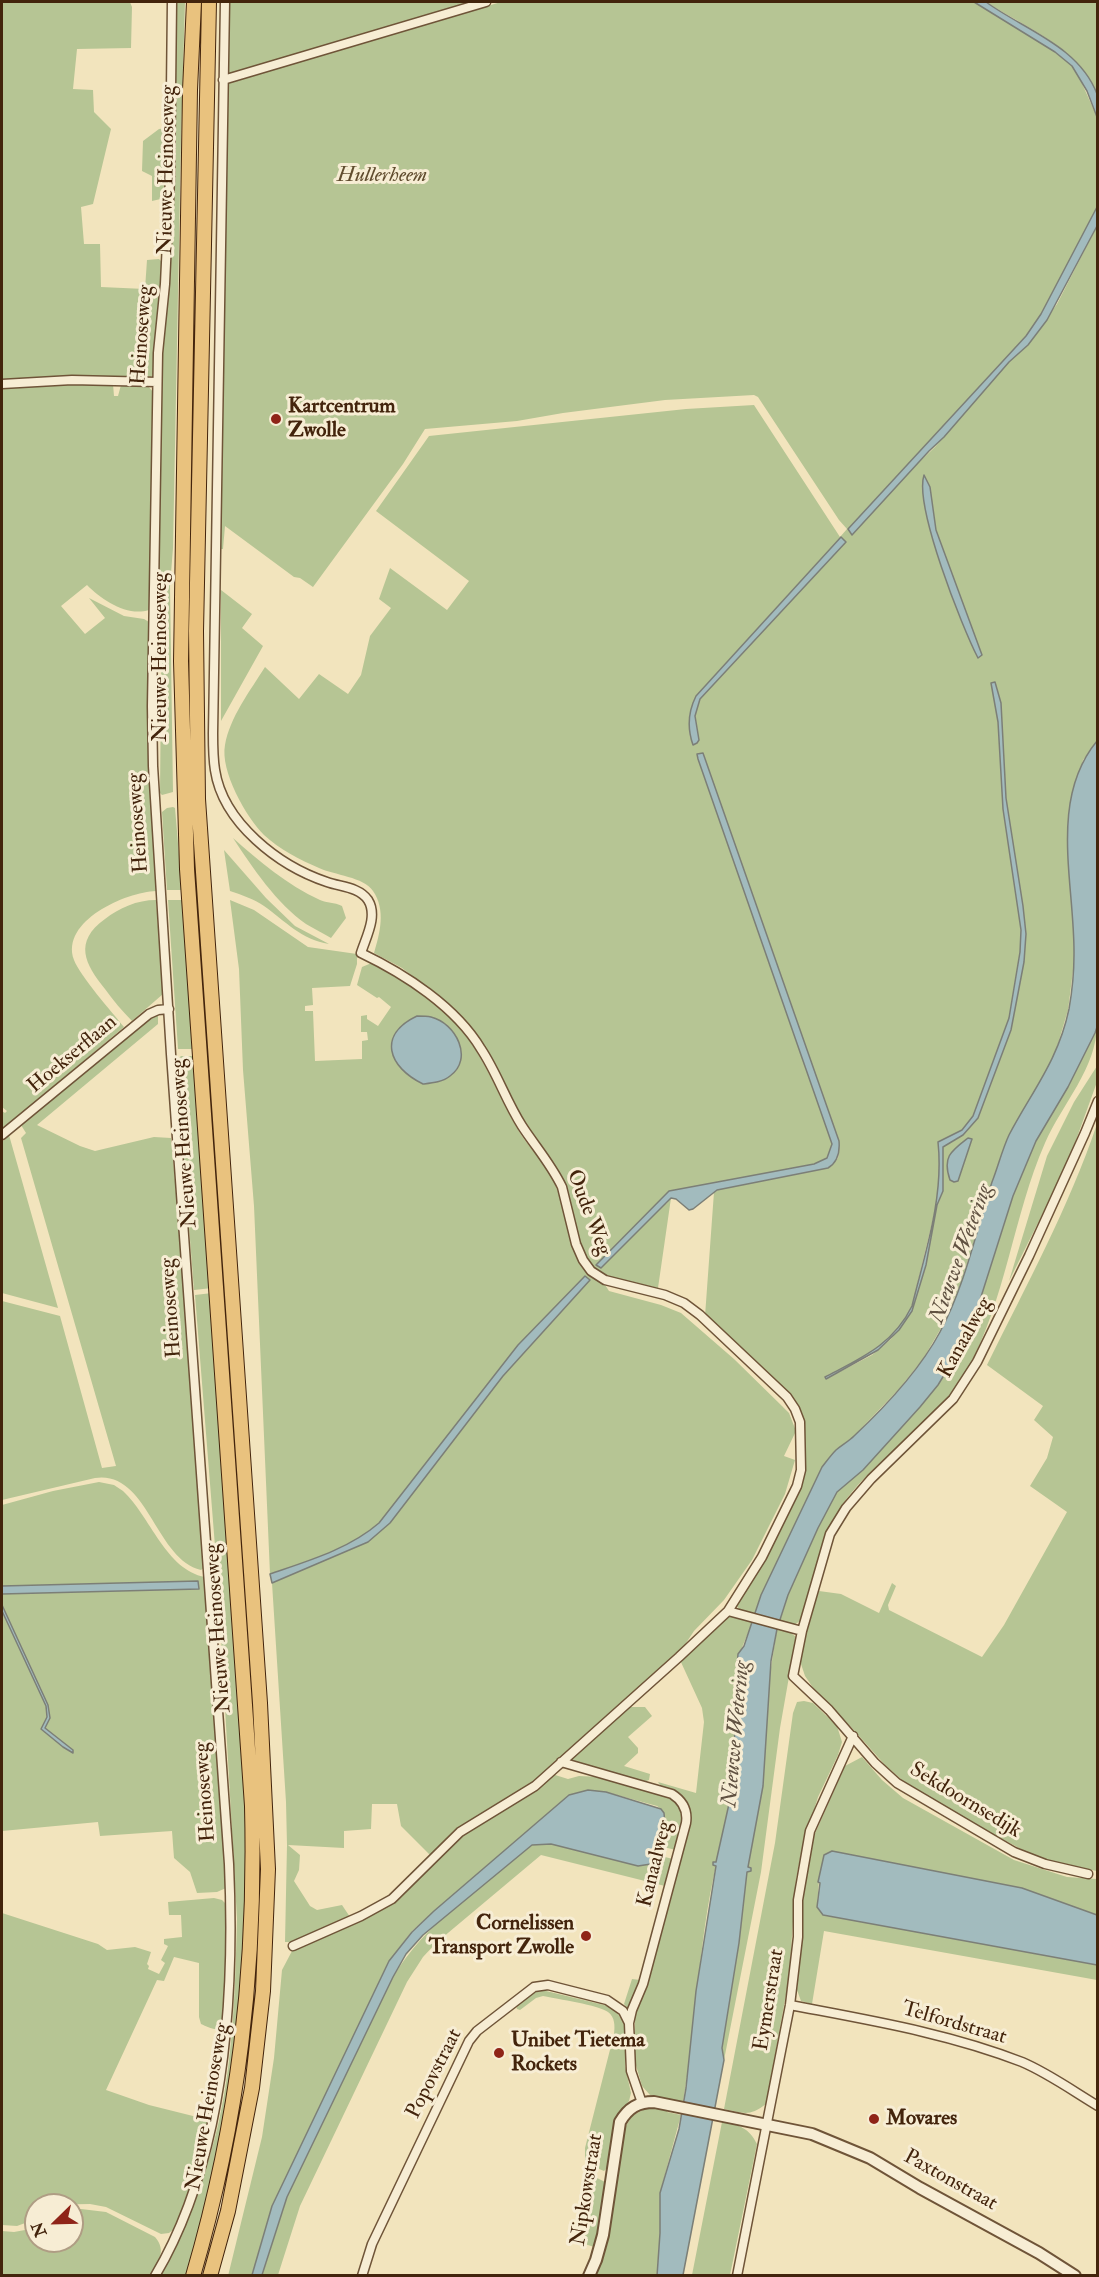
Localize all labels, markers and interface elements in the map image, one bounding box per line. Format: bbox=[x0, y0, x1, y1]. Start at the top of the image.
street label: Nieuwe Heinoseweg bbox=[154, 85, 182, 255]
park label: Hullerheem bbox=[337, 163, 427, 189]
street label: Heinoseweg bbox=[127, 284, 159, 386]
place label: Kartcentrum Zwolle bbox=[288, 394, 396, 444]
marker: Kartcentrum Zwolle bbox=[269, 412, 283, 426]
street label: Nieuwe Heinoseweg bbox=[148, 572, 174, 742]
street label: Heinoseweg bbox=[123, 772, 155, 874]
street label: Hoekserflaan bbox=[23, 1010, 123, 1100]
street label: Nieuwe Heinoseweg bbox=[167, 1057, 203, 1229]
street label: Oude Weg bbox=[560, 1166, 616, 1260]
water label: Nieuwe Wetering bbox=[925, 1181, 999, 1327]
street label: Heinoseweg bbox=[156, 1257, 188, 1359]
street label: Kanaalweg bbox=[934, 1293, 998, 1383]
street label: Nieuwe Heinoseweg bbox=[201, 1542, 237, 1714]
water label: Nieuwe Wetering bbox=[717, 1660, 757, 1808]
street label: Heinoseweg bbox=[190, 1741, 222, 1843]
street label: Sekdoornsedijk bbox=[904, 1758, 1026, 1844]
street label: Kanaalweg bbox=[633, 1818, 679, 1910]
place label: Cornelissen Transport Zwolle bbox=[429, 1911, 574, 1961]
marker: Cornelissen Transport Zwolle bbox=[579, 1929, 593, 1943]
street label: Eymerstraat bbox=[750, 1947, 790, 2053]
street label: Telfordstraat bbox=[899, 1997, 1009, 2051]
street label: Nieuwe Heinoseweg bbox=[182, 2021, 236, 2193]
street label: Popovstraat bbox=[402, 2025, 468, 2123]
place label: Unibet Tietema Rockets bbox=[511, 2028, 645, 2078]
marker: Unibet Tietema Rockets bbox=[492, 2046, 506, 2060]
place label: Movares bbox=[886, 2106, 957, 2132]
marker: Movares bbox=[867, 2112, 881, 2126]
street label: Nipkowstraat bbox=[567, 2132, 609, 2248]
street label: Paxtonstraat bbox=[899, 2145, 1001, 2217]
north arrow bbox=[24, 2193, 84, 2253]
text: N bbox=[27, 2219, 51, 2240]

